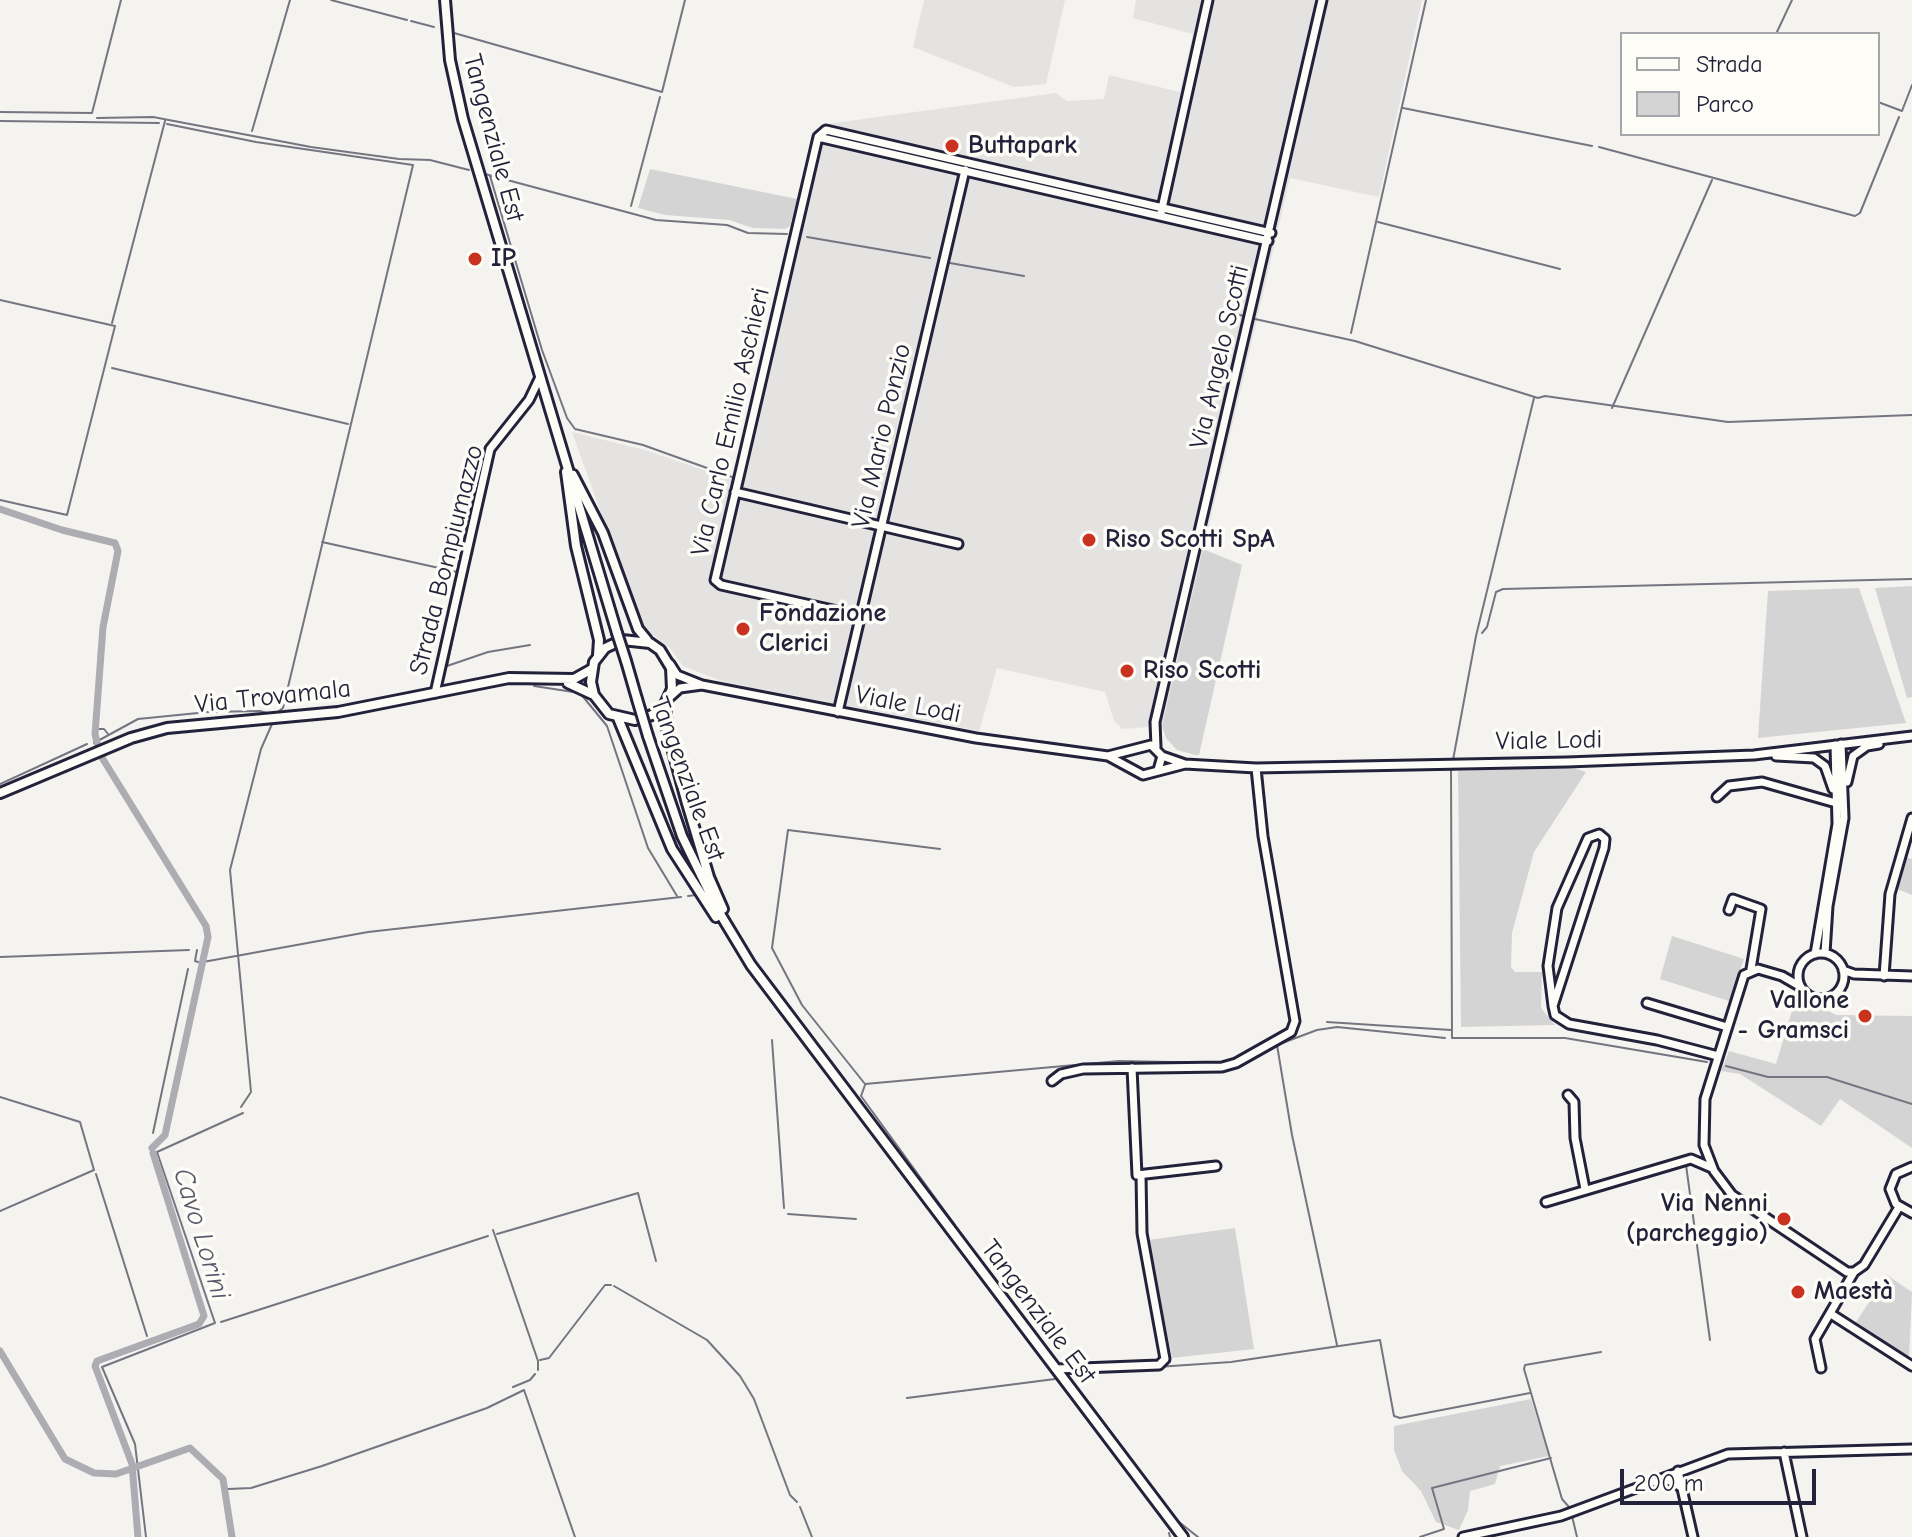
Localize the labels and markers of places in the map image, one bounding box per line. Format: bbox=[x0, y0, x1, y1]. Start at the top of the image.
place label: Buttapark bbox=[968, 130, 1077, 162]
marker: Buttapark bbox=[943, 137, 961, 155]
place label: IP bbox=[491, 243, 516, 275]
marker: IP bbox=[466, 250, 484, 268]
place label: Riso Scotti SpA bbox=[1105, 524, 1275, 556]
marker: Riso Scotti SpA bbox=[1080, 531, 1098, 549]
place label: Fondazione Clerici bbox=[759, 598, 886, 660]
marker: Fondazione Clerici bbox=[734, 620, 752, 638]
place label: Riso Scotti bbox=[1143, 655, 1261, 687]
marker: Riso Scotti bbox=[1118, 662, 1136, 680]
place label: Vallone - Gramsci bbox=[1738, 985, 1849, 1046]
marker: Vallone - Gramsci bbox=[1856, 1007, 1874, 1025]
place label: Via Nenni (parcheggio) bbox=[1626, 1188, 1768, 1250]
marker: Via Nenni (parcheggio) bbox=[1775, 1210, 1793, 1228]
place label: Maestà bbox=[1814, 1276, 1893, 1308]
marker: Maestà bbox=[1789, 1283, 1807, 1301]

